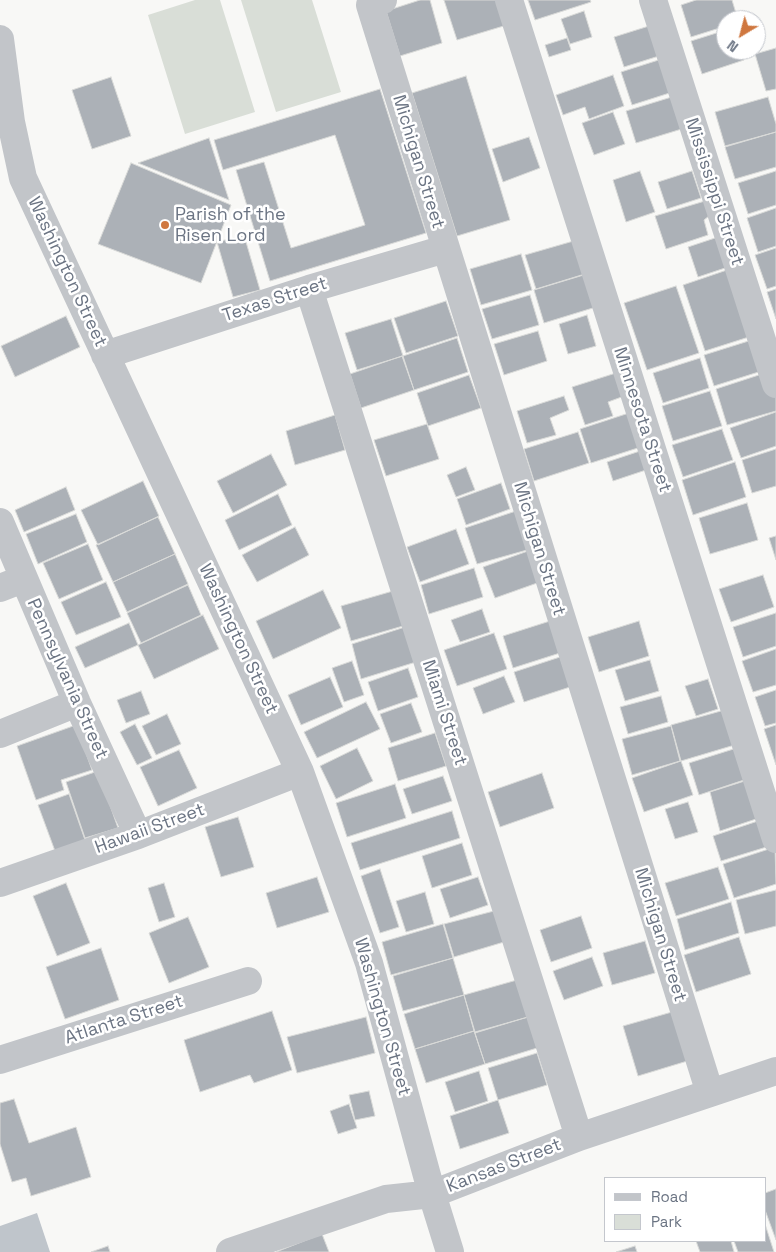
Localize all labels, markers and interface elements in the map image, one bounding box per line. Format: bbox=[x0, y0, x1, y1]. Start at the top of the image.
north arrow bbox=[716, 10, 766, 60]
text: N bbox=[723, 36, 742, 56]
street label: Michigan Street bbox=[387, 92, 449, 232]
street label: Mississippi Street bbox=[680, 115, 748, 269]
street label: Washington Street bbox=[23, 194, 111, 350]
place label: Parish of the Risen Lord bbox=[175, 204, 286, 246]
marker: Parish of the Risen Lord bbox=[159, 219, 171, 231]
street label: Texas Street bbox=[220, 273, 330, 327]
street label: Minnesota Street bbox=[608, 345, 676, 495]
street label: Michigan Street bbox=[508, 479, 570, 619]
street label: Washington Street bbox=[194, 561, 282, 717]
street label: Pennsylvania Street bbox=[22, 595, 112, 763]
street label: Miami Street bbox=[417, 657, 471, 769]
street label: Hawaii Street bbox=[92, 799, 208, 859]
street label: Michigan Street bbox=[629, 865, 691, 1005]
street label: Washington Street bbox=[349, 936, 415, 1098]
street label: Atlanta Street bbox=[62, 991, 186, 1049]
street label: Kansas Street bbox=[444, 1134, 564, 1198]
legend bbox=[604, 1177, 766, 1242]
text: Road bbox=[651, 1187, 688, 1206]
text: Park bbox=[651, 1212, 682, 1231]

